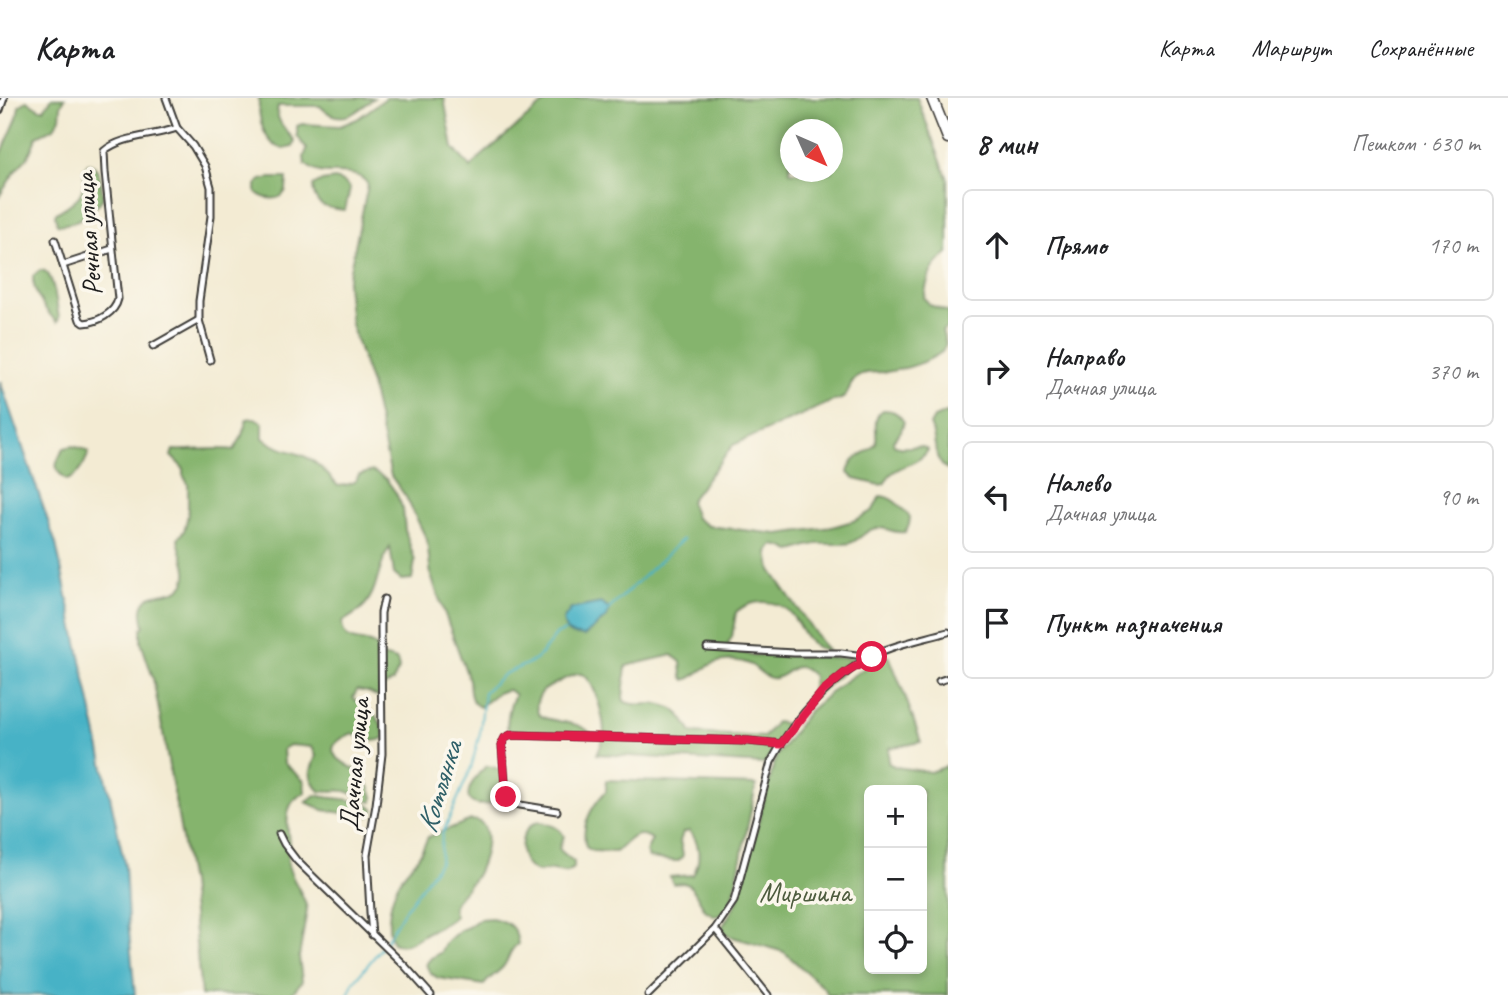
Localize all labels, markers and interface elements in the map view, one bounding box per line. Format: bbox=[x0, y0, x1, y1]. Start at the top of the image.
text: Карта bbox=[35, 27, 114, 69]
text: Карта bbox=[1159, 33, 1214, 63]
text: Маршрут bbox=[1252, 33, 1331, 63]
text: Сохранённые bbox=[1369, 33, 1473, 63]
north arrow bbox=[780, 119, 843, 182]
text: 8 мин bbox=[976, 125, 1037, 163]
text: Пешком · 630 m bbox=[1352, 129, 1480, 158]
street label: Речная улица bbox=[66, 169, 110, 297]
icon: ahead bbox=[978, 226, 1016, 264]
text: Прямо bbox=[1045, 229, 1107, 262]
text: 170 m bbox=[1429, 231, 1478, 260]
text: Направо bbox=[1045, 340, 1124, 373]
icon: right bbox=[978, 352, 1016, 390]
text: 370 m bbox=[1429, 357, 1478, 386]
text: Дачная улица bbox=[1045, 373, 1155, 402]
text: Налево bbox=[1045, 466, 1111, 499]
icon: left bbox=[978, 478, 1016, 516]
text: 90 m bbox=[1439, 483, 1478, 512]
text: Дачная улица bbox=[1045, 499, 1155, 528]
icon: arrive bbox=[978, 604, 1016, 642]
text: Пункт назначения bbox=[1045, 607, 1221, 640]
route start bbox=[856, 641, 887, 672]
street label: Дачная улица bbox=[331, 694, 377, 833]
water label: Котлянка bbox=[407, 733, 472, 837]
route end bbox=[490, 781, 521, 812]
map controls bbox=[864, 785, 927, 974]
button: + bbox=[864, 785, 927, 848]
button: − bbox=[864, 848, 927, 911]
park label: Миршина bbox=[759, 875, 853, 910]
button: locate bbox=[864, 911, 927, 974]

